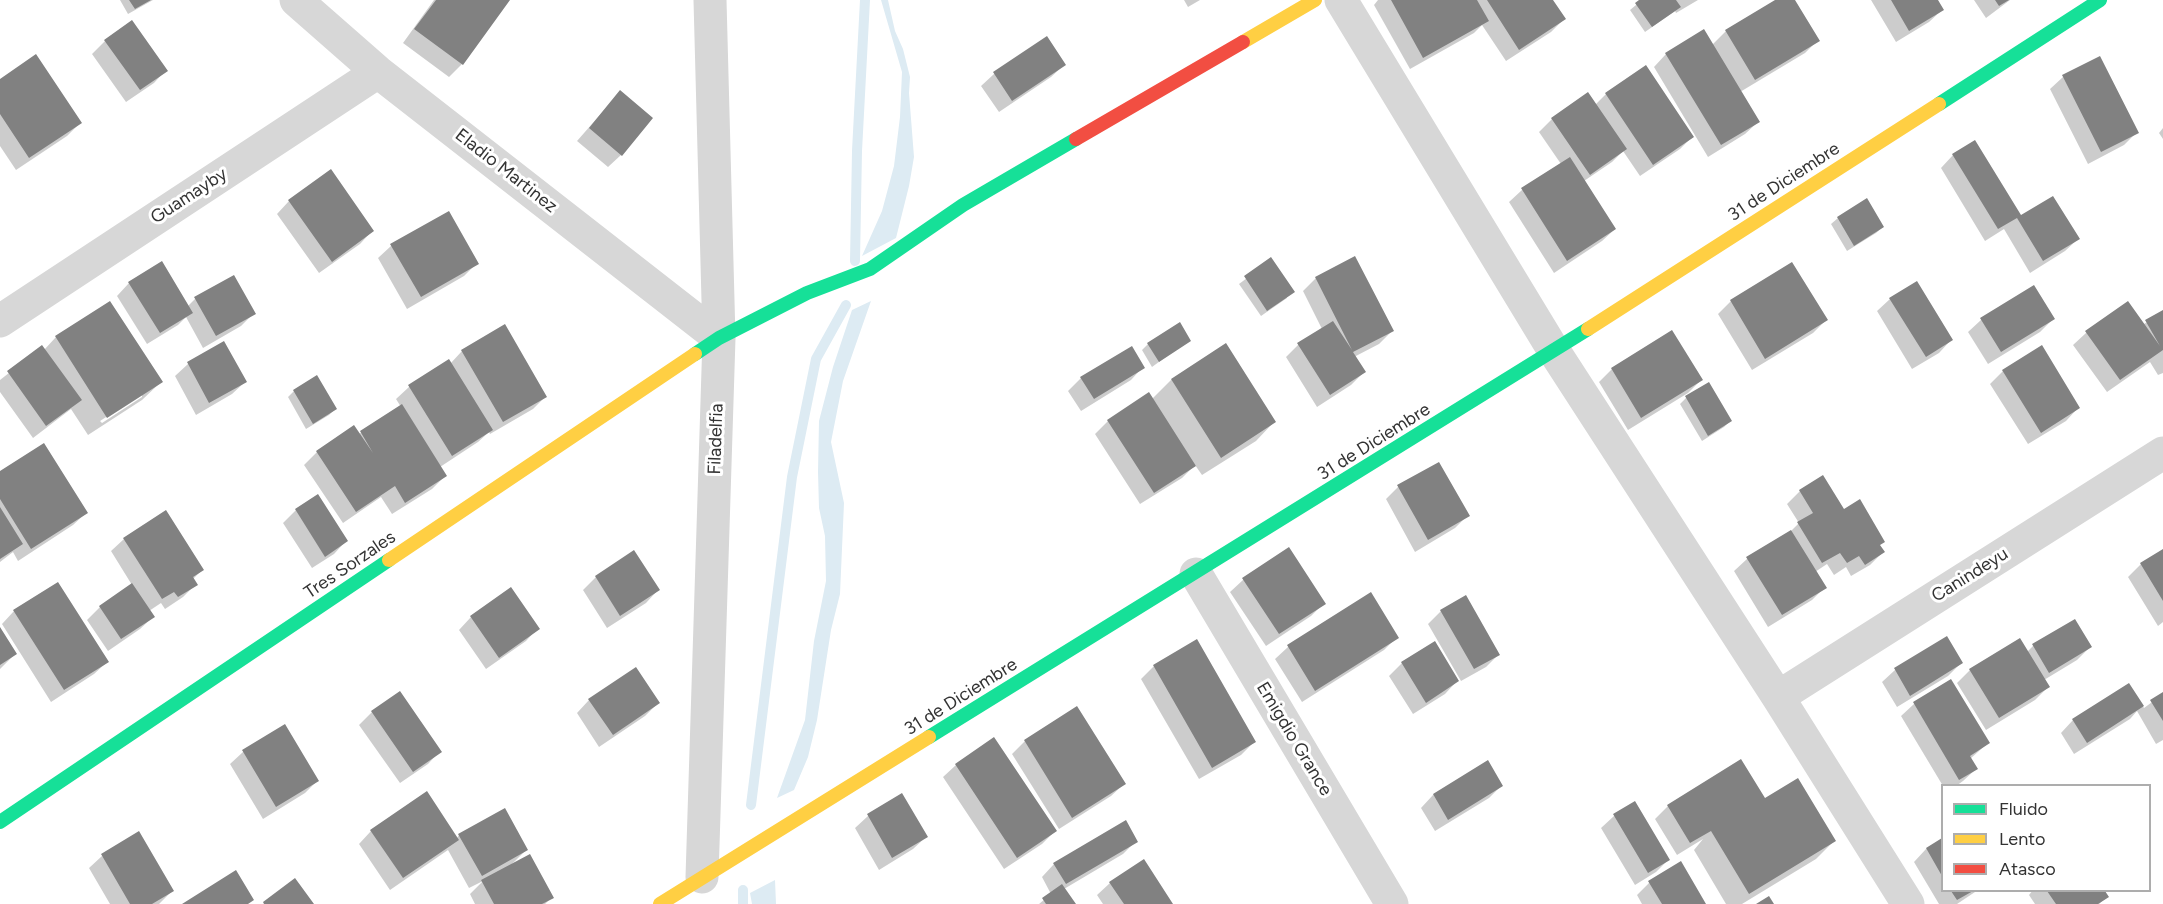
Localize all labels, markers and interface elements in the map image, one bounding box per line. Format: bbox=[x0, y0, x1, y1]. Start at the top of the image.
street label: Eladio Martinez bbox=[451, 124, 561, 218]
street label: 31 de Diciembre bbox=[1724, 138, 1844, 226]
street label: Guamayby bbox=[147, 163, 231, 229]
street label: 31 de Diciembre bbox=[1314, 399, 1434, 485]
street label: Filadelfia bbox=[704, 403, 728, 475]
street label: Tres Sorzales bbox=[300, 527, 400, 603]
street label: Canindeyu bbox=[1928, 543, 2012, 607]
street label: 31 de Diciembre bbox=[901, 654, 1021, 740]
street label: Emigdio Grance bbox=[1252, 678, 1336, 800]
legend bbox=[1941, 784, 2151, 892]
text: Fluido bbox=[1999, 798, 2048, 820]
text: Lento bbox=[1999, 828, 2045, 850]
text: Atasco bbox=[1999, 858, 2056, 880]

